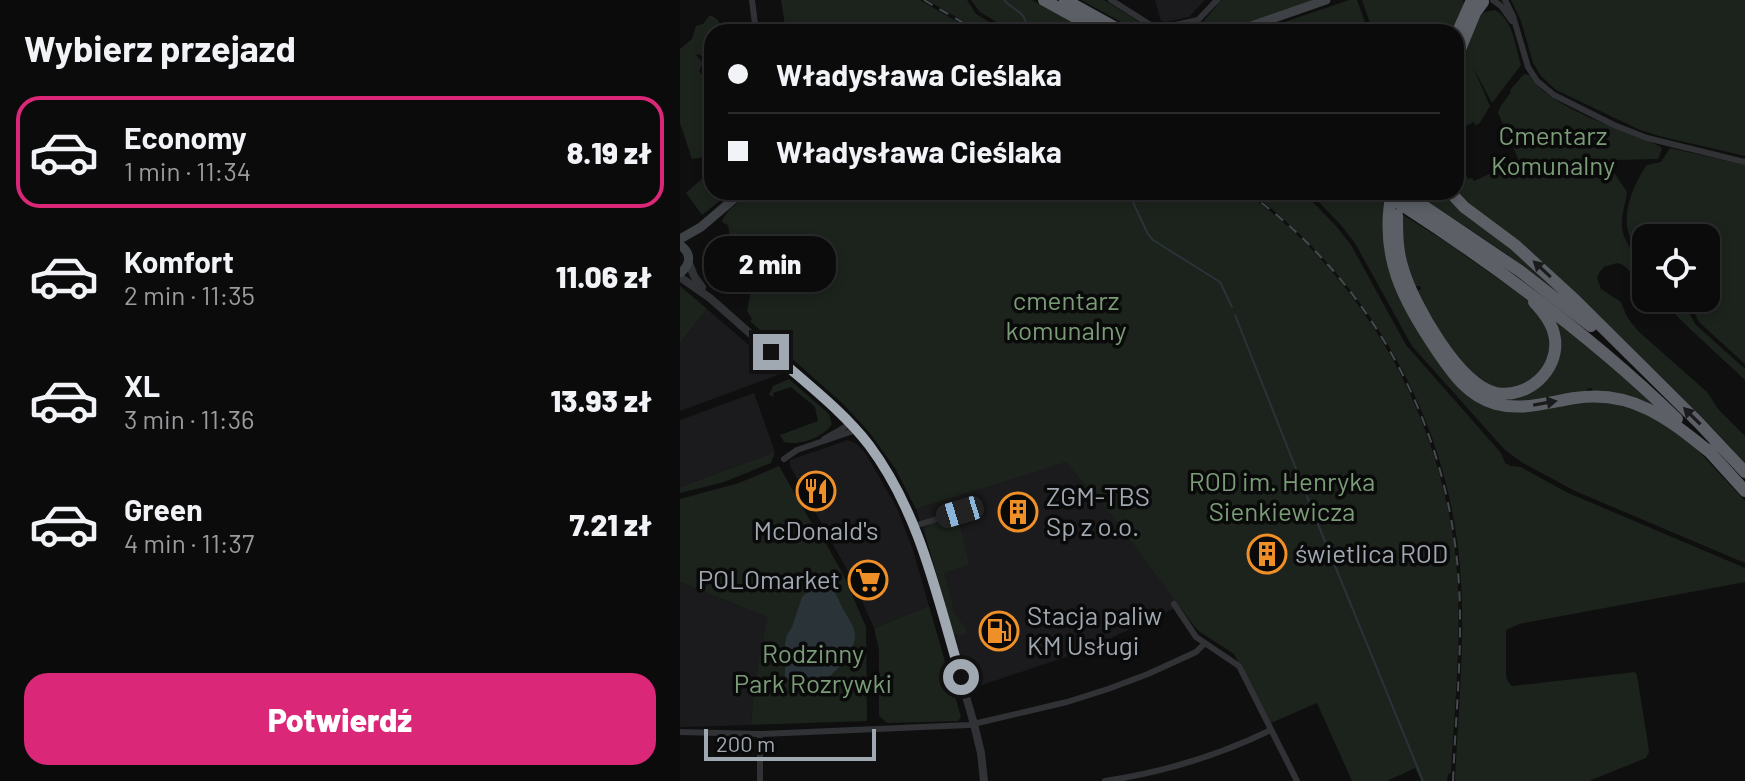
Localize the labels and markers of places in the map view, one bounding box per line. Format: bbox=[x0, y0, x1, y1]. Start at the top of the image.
restaurant icon: McDonald's bbox=[795, 470, 837, 512]
place label: ZGM-TBS Sp z o.o. bbox=[1046, 480, 1150, 541]
building icon: ZGM-TBS Sp z o.o. bbox=[997, 491, 1039, 533]
place label: McDonald's bbox=[753, 514, 879, 545]
building icon: świetlica ROD bbox=[1246, 533, 1288, 575]
place label: świetlica ROD bbox=[1295, 537, 1448, 568]
supermarket icon: POLOmarket bbox=[847, 559, 889, 601]
place label: POLOmarket bbox=[698, 563, 840, 594]
place label: Stacja paliw KM Usługi bbox=[1027, 599, 1162, 660]
fuel station icon: Stacja paliw KM Usługi bbox=[978, 610, 1020, 652]

